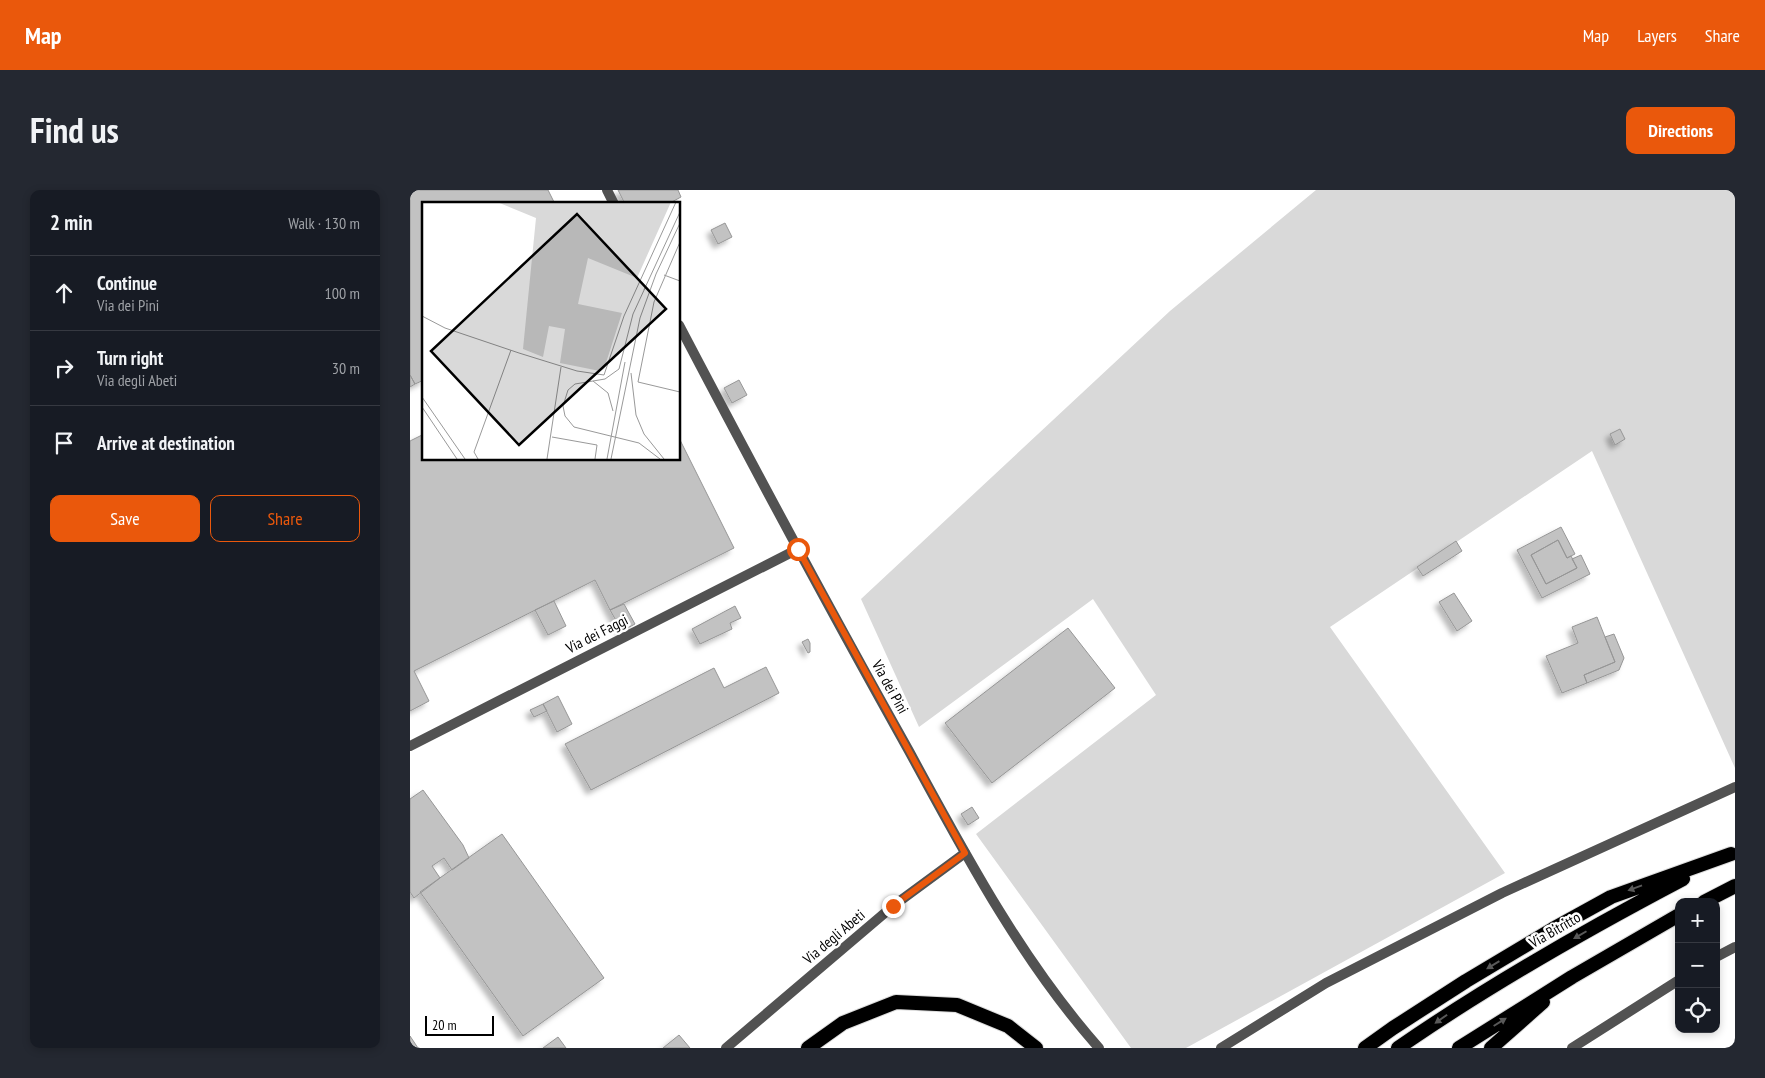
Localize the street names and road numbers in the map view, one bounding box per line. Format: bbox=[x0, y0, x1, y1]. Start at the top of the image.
street label: Via dei Faggi bbox=[562, 610, 631, 658]
street label: Via dei Pini bbox=[867, 656, 913, 717]
street label: Via degli Abeti bbox=[798, 905, 869, 969]
street label: Via Bitritto bbox=[1525, 907, 1584, 952]

